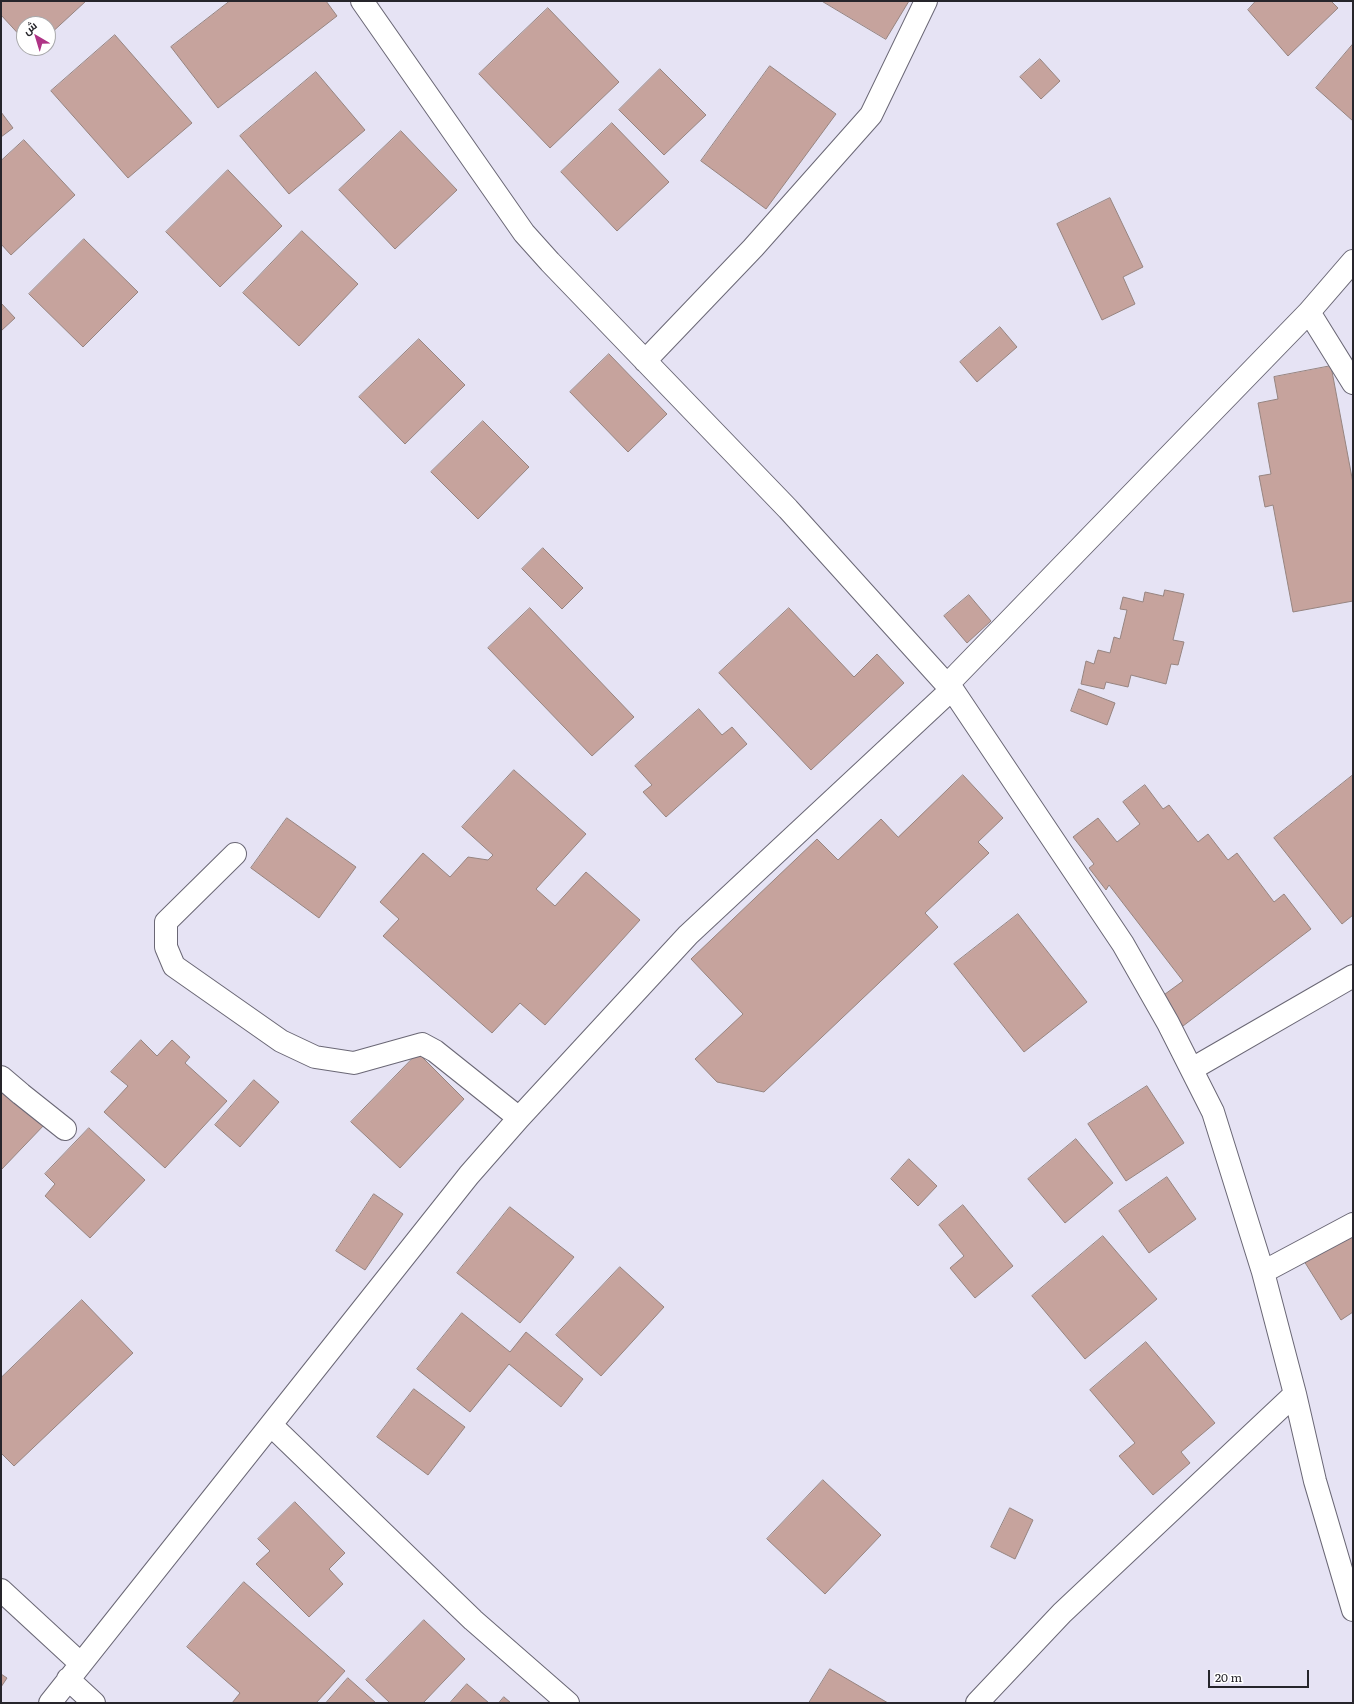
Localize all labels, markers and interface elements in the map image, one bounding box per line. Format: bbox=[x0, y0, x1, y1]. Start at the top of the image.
north arrow bbox=[16, 16, 56, 56]
text: ش bbox=[19, 17, 40, 38]
scale bar bbox=[1210, 1662, 1311, 1688]
text: 20 m bbox=[1215, 1668, 1242, 1686]

